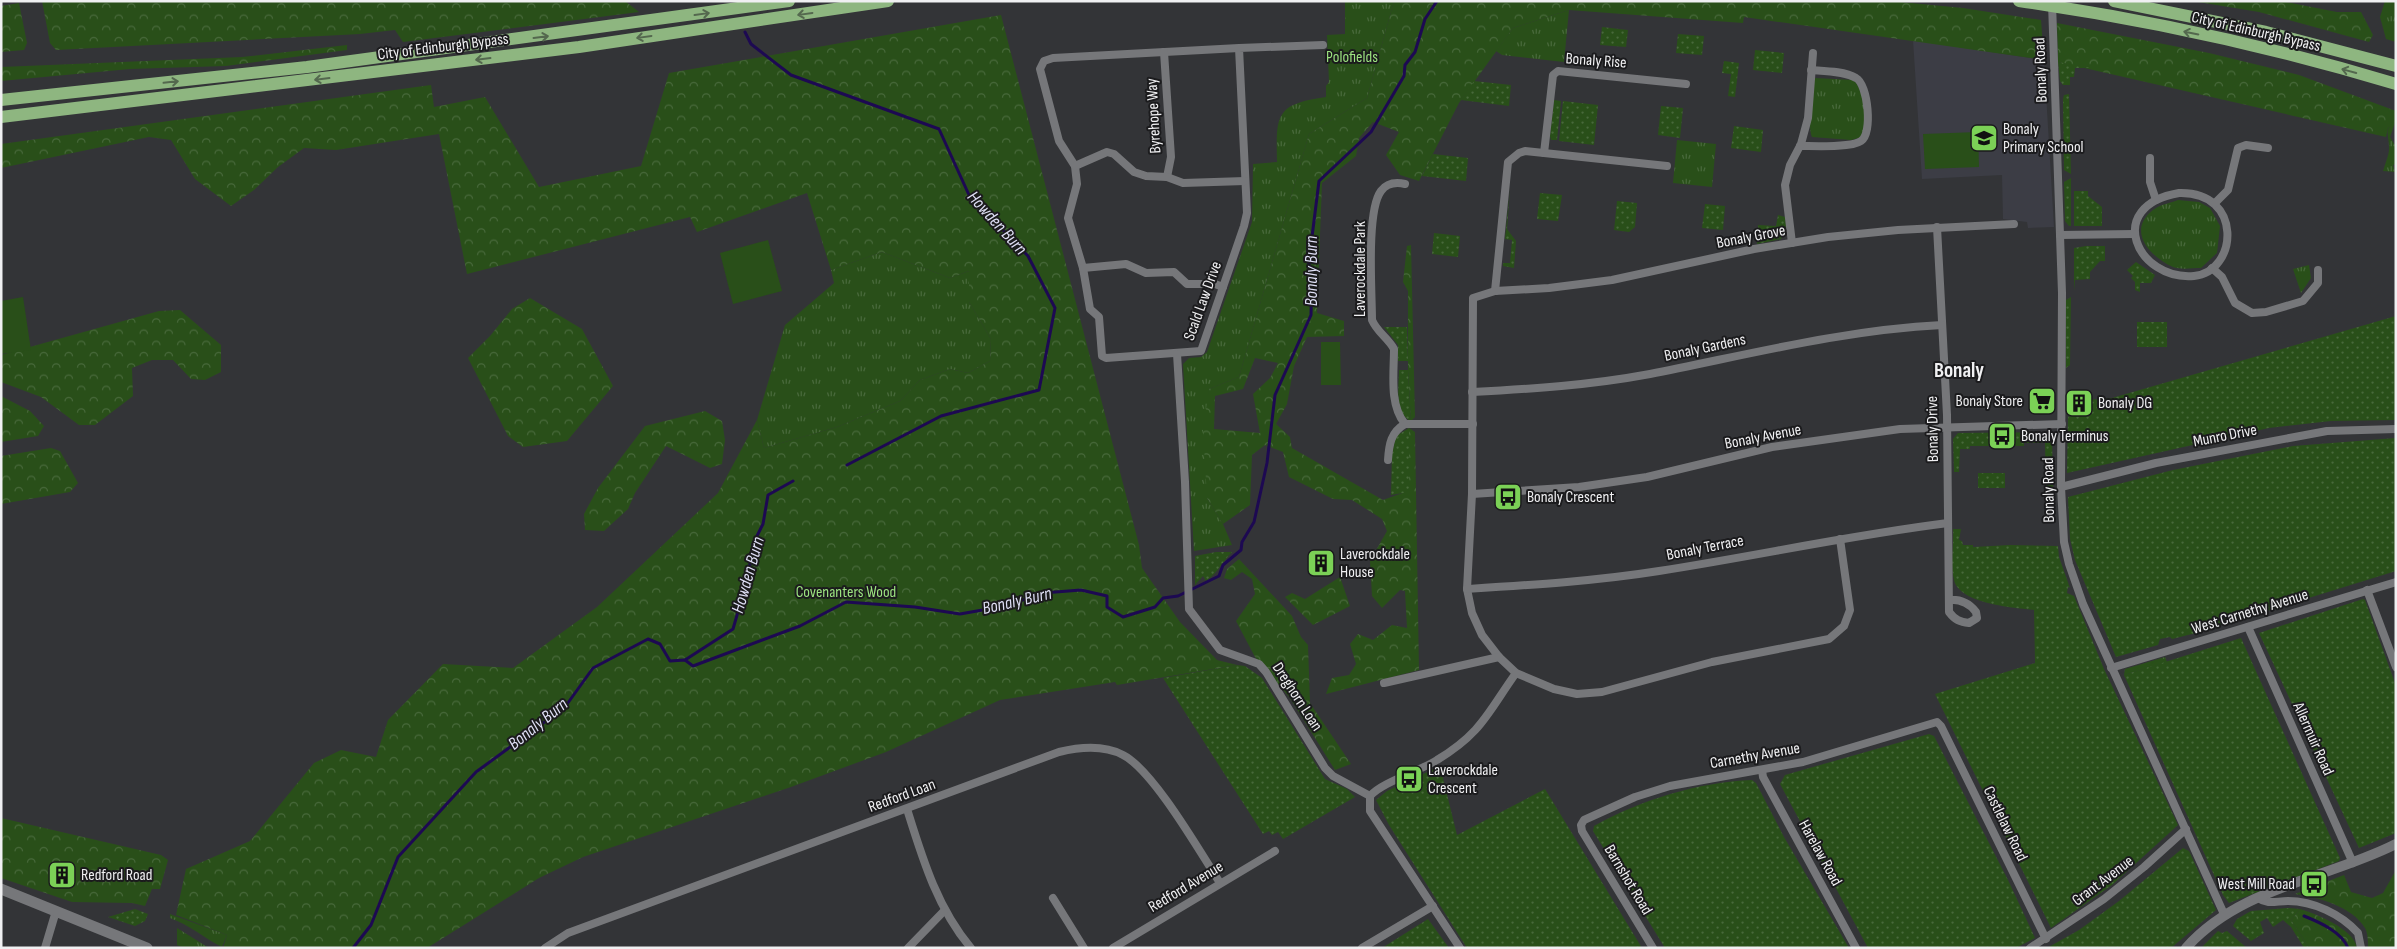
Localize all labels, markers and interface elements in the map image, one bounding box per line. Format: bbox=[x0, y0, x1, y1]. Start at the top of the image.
street label: City of Edinburgh Bypass bbox=[2190, 8, 2323, 56]
one-way arrow bbox=[694, 9, 710, 19]
one-way arrow bbox=[797, 9, 813, 19]
one-way arrow bbox=[2183, 28, 2199, 37]
street label: City of Edinburgh Bypass bbox=[377, 30, 510, 64]
one-way arrow bbox=[533, 31, 549, 41]
one-way arrow bbox=[636, 33, 652, 43]
street label: Bonaly Road bbox=[2030, 37, 2052, 103]
park label: Polofields bbox=[1326, 48, 1378, 67]
street label: Bonaly Rise bbox=[1565, 49, 1627, 73]
one-way arrow bbox=[475, 54, 491, 64]
one-way arrow bbox=[2341, 66, 2357, 75]
one-way arrow bbox=[314, 74, 330, 84]
one-way arrow bbox=[163, 77, 179, 87]
street label: Byrehope Way bbox=[1143, 78, 1165, 154]
place label: Bonaly Primary School bbox=[2003, 120, 2084, 157]
school or university icon: Bonaly Primary School bbox=[1969, 123, 1999, 153]
water label: Howden Burn bbox=[963, 187, 1031, 260]
street label: Laverockdale Park bbox=[1351, 221, 1370, 317]
street label: Bonaly Grove bbox=[1715, 221, 1787, 253]
water label: Bonaly Burn bbox=[1301, 235, 1322, 306]
street label: Scald Law Drive bbox=[1180, 259, 1226, 343]
street label: Bonaly Gardens bbox=[1663, 330, 1748, 366]
district label: Bonaly bbox=[1934, 358, 1984, 383]
supermarket icon: Bonaly Store bbox=[2027, 386, 2057, 416]
building icon: Bonaly DG bbox=[2064, 388, 2094, 418]
place label: Bonaly Store bbox=[1956, 392, 2023, 411]
place label: Bonaly DG bbox=[2098, 394, 2152, 413]
street label: Bonaly Drive bbox=[1923, 396, 1943, 462]
street label: Bonaly Avenue bbox=[1723, 420, 1803, 454]
bus stop icon: Bonaly Terminus bbox=[1987, 421, 2017, 451]
street label: Munro Drive bbox=[2192, 421, 2258, 451]
place label: Bonaly Terminus bbox=[2021, 427, 2109, 446]
street label: Bonaly Road bbox=[2039, 457, 2059, 523]
bus stop icon: Bonaly Crescent bbox=[1493, 482, 1523, 512]
place label: Bonaly Crescent bbox=[1527, 488, 1614, 507]
street label: Bonaly Terrace bbox=[1665, 531, 1745, 565]
water label: Howden Burn bbox=[727, 534, 769, 616]
place label: Laverockdale House bbox=[1340, 545, 1410, 582]
building icon: Laverockdale House bbox=[1306, 548, 1336, 578]
park label: Covenanters Wood bbox=[796, 583, 896, 602]
water label: Bonaly Burn bbox=[980, 583, 1054, 619]
street label: West Carnethy Avenue bbox=[2189, 585, 2311, 639]
street label: Dreghorn Loan bbox=[1268, 659, 1326, 735]
water label: Bonaly Burn bbox=[504, 693, 572, 754]
street label: Allermuir Road bbox=[2288, 699, 2337, 778]
street label: Carnethy Avenue bbox=[1709, 739, 1801, 773]
place label: Laverockdale Crescent bbox=[1428, 761, 1498, 798]
bus stop icon: Laverockdale Crescent bbox=[1394, 764, 1424, 794]
street label: Redford Loan bbox=[866, 775, 938, 817]
street label: Castlelaw Road bbox=[1979, 783, 2031, 865]
street label: Harelaw Road bbox=[1794, 817, 1846, 889]
street label: Barnshot Road bbox=[1600, 842, 1656, 918]
street label: Grant Avenue bbox=[2069, 852, 2137, 910]
street label: Redford Avenue bbox=[1145, 857, 1227, 917]
building icon: Redford Road bbox=[47, 860, 77, 890]
place label: Redford Road bbox=[81, 866, 152, 885]
bus stop icon: West Mill Road bbox=[2299, 869, 2329, 899]
place label: West Mill Road bbox=[2218, 875, 2295, 894]

